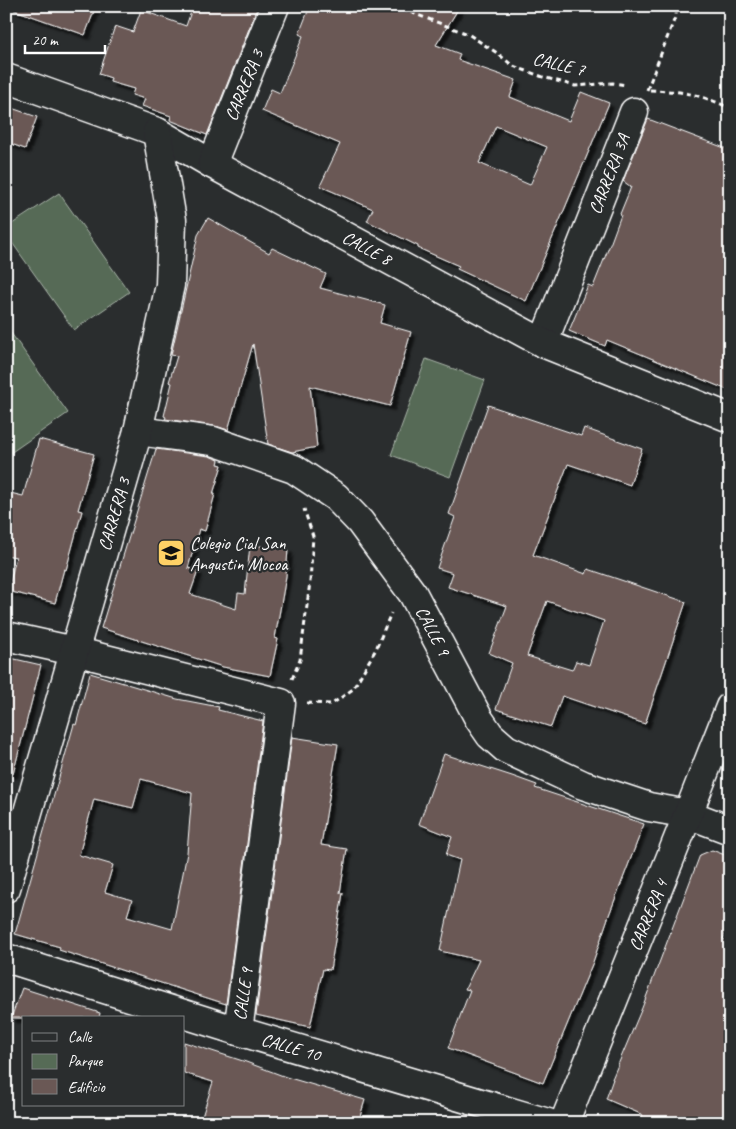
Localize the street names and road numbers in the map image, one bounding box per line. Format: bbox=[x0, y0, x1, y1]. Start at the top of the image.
street label: CARRERA 3 bbox=[220, 44, 269, 124]
street label: CALLE 7 bbox=[531, 47, 588, 81]
street label: CARRERA 3A bbox=[584, 130, 635, 217]
street label: CALLE 8 bbox=[339, 226, 397, 271]
street label: CARRERA 3 bbox=[93, 473, 135, 553]
street label: CALLE 9 bbox=[411, 603, 456, 661]
street label: CARRERA 4 bbox=[624, 874, 673, 954]
street label: CALLE 9 bbox=[228, 965, 258, 1022]
street label: CALLE 10 bbox=[259, 1028, 325, 1066]

